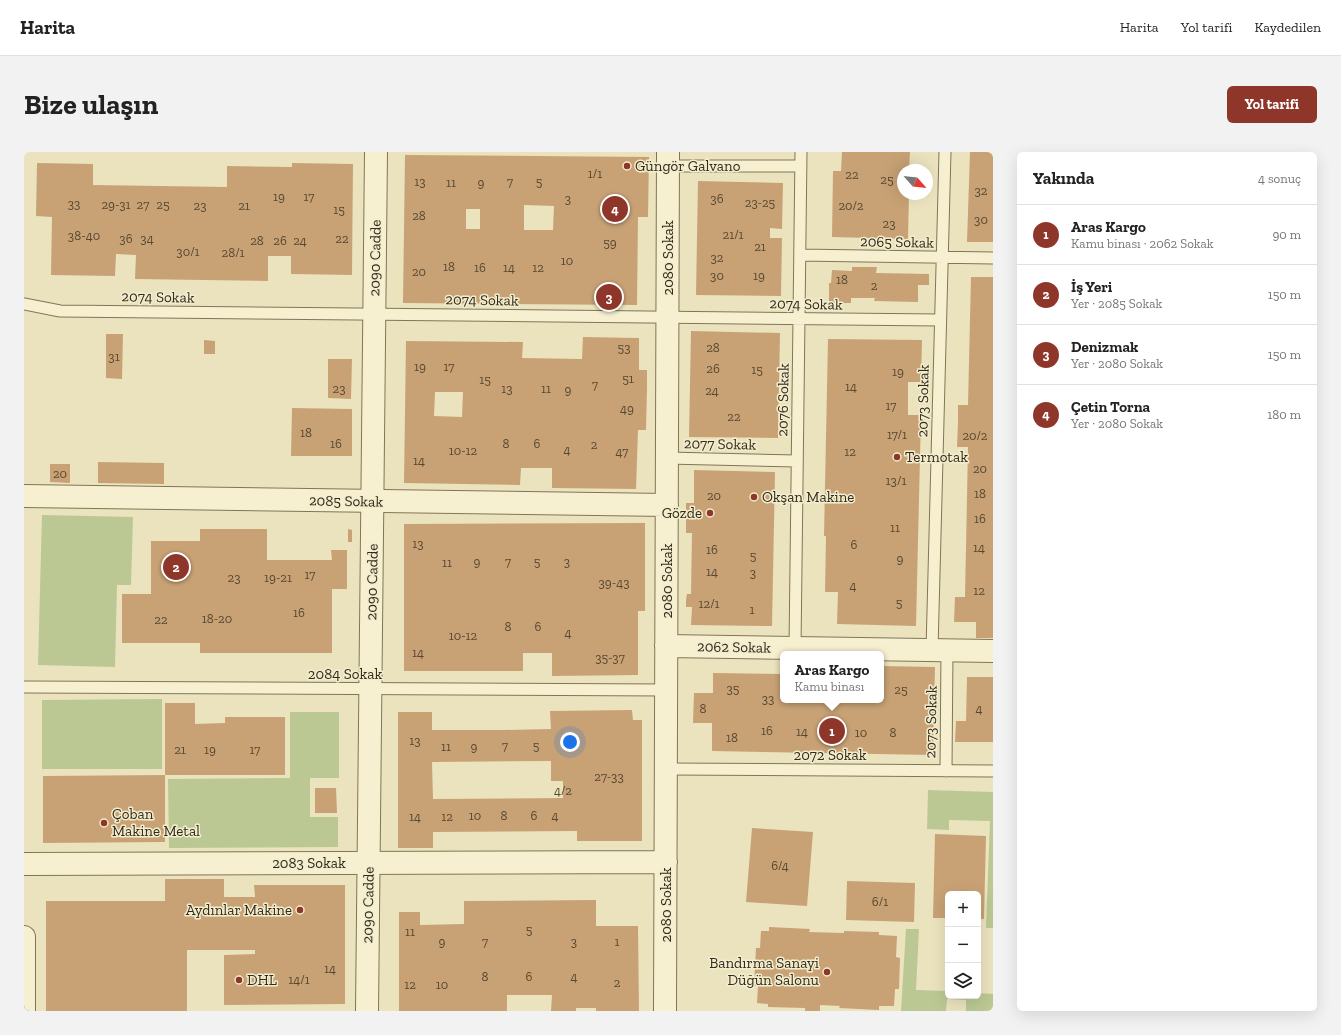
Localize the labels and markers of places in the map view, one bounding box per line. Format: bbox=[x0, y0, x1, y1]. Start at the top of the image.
place label: Güngör Galvano bbox=[635, 157, 741, 175]
marker: Güngör Galvano bbox=[622, 161, 632, 171]
pin: 4 bbox=[602, 194, 628, 224]
pin: 3 bbox=[596, 282, 622, 312]
place label: Termotak bbox=[905, 448, 968, 466]
marker: Termotak bbox=[892, 452, 902, 462]
place label: Okşan Makine bbox=[762, 488, 854, 506]
marker: Okşan Makine bbox=[749, 492, 759, 502]
place label: Gözde bbox=[662, 504, 702, 522]
marker: Gözde bbox=[705, 508, 715, 518]
pin: 2 bbox=[163, 552, 189, 582]
pin: 1 bbox=[819, 716, 845, 746]
place label: Çoban Makine Metal bbox=[112, 805, 200, 840]
marker: Çoban Makine Metal bbox=[99, 818, 109, 828]
place label: Aydınlar Makine bbox=[186, 901, 292, 919]
marker: Aydınlar Makine bbox=[295, 905, 305, 915]
place label: Bandırma Sanayi Düğün Salonu bbox=[709, 954, 820, 989]
marker: Bandırma Sanayi Düğün Salonu bbox=[822, 967, 832, 977]
place label: DHL bbox=[247, 971, 277, 989]
marker: DHL bbox=[234, 975, 244, 985]

